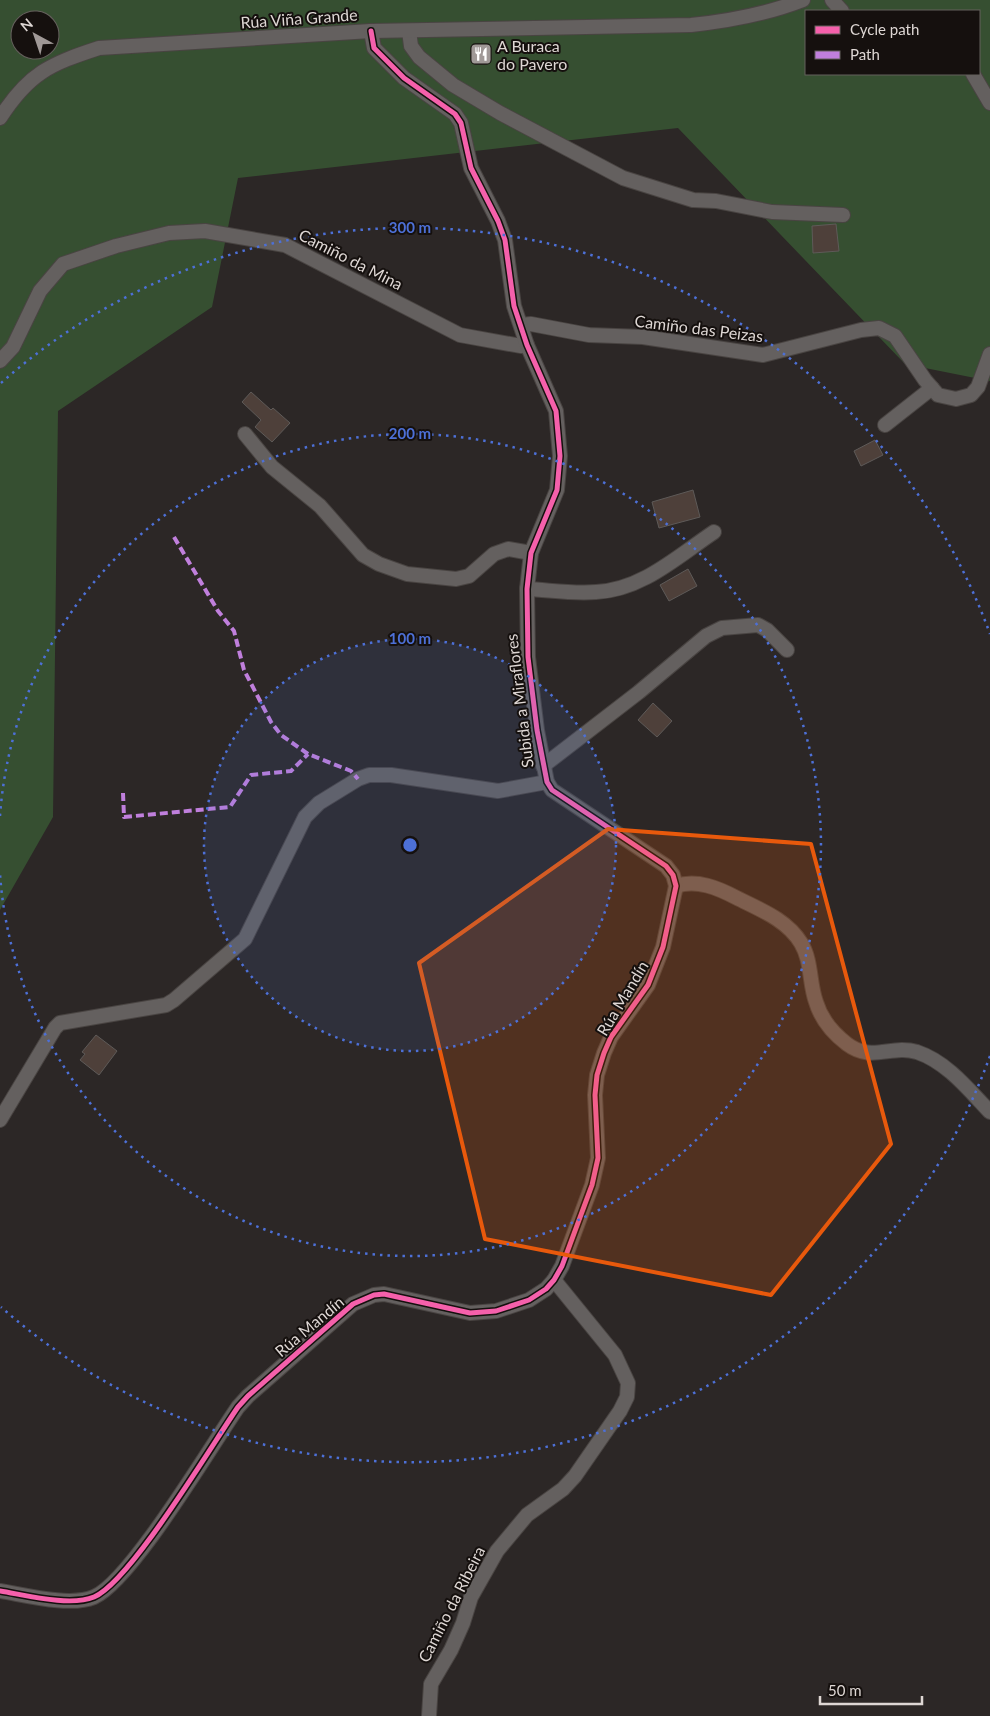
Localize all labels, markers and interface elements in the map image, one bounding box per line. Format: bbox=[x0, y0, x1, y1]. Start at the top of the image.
street label: Rúa Viña Grande bbox=[240, 4, 358, 32]
north arrow bbox=[10, 10, 60, 60]
legend bbox=[805, 10, 980, 75]
text: N bbox=[17, 15, 36, 35]
text: Cycle path bbox=[850, 20, 919, 38]
place label: A Buraca do Pavero bbox=[497, 36, 567, 73]
restaurant icon: A Buraca do Pavero bbox=[469, 42, 493, 66]
text: Path bbox=[850, 45, 880, 63]
text: 300 m bbox=[389, 218, 431, 236]
street label: Camiño da Mina bbox=[296, 225, 406, 293]
street label: Camiño das Peizas bbox=[634, 311, 764, 345]
text: 200 m bbox=[389, 424, 431, 442]
text: 100 m bbox=[389, 629, 431, 647]
street label: Subida a Miraflores bbox=[501, 633, 537, 769]
centre of rings bbox=[401, 836, 419, 854]
street label: Rúa Mandín bbox=[592, 957, 652, 1039]
street label: Rúa Mandín bbox=[271, 1292, 347, 1360]
street label: Camiño da Ribeira bbox=[414, 1543, 488, 1665]
scale bar bbox=[820, 1674, 922, 1706]
text: 50 m bbox=[828, 1681, 862, 1699]

